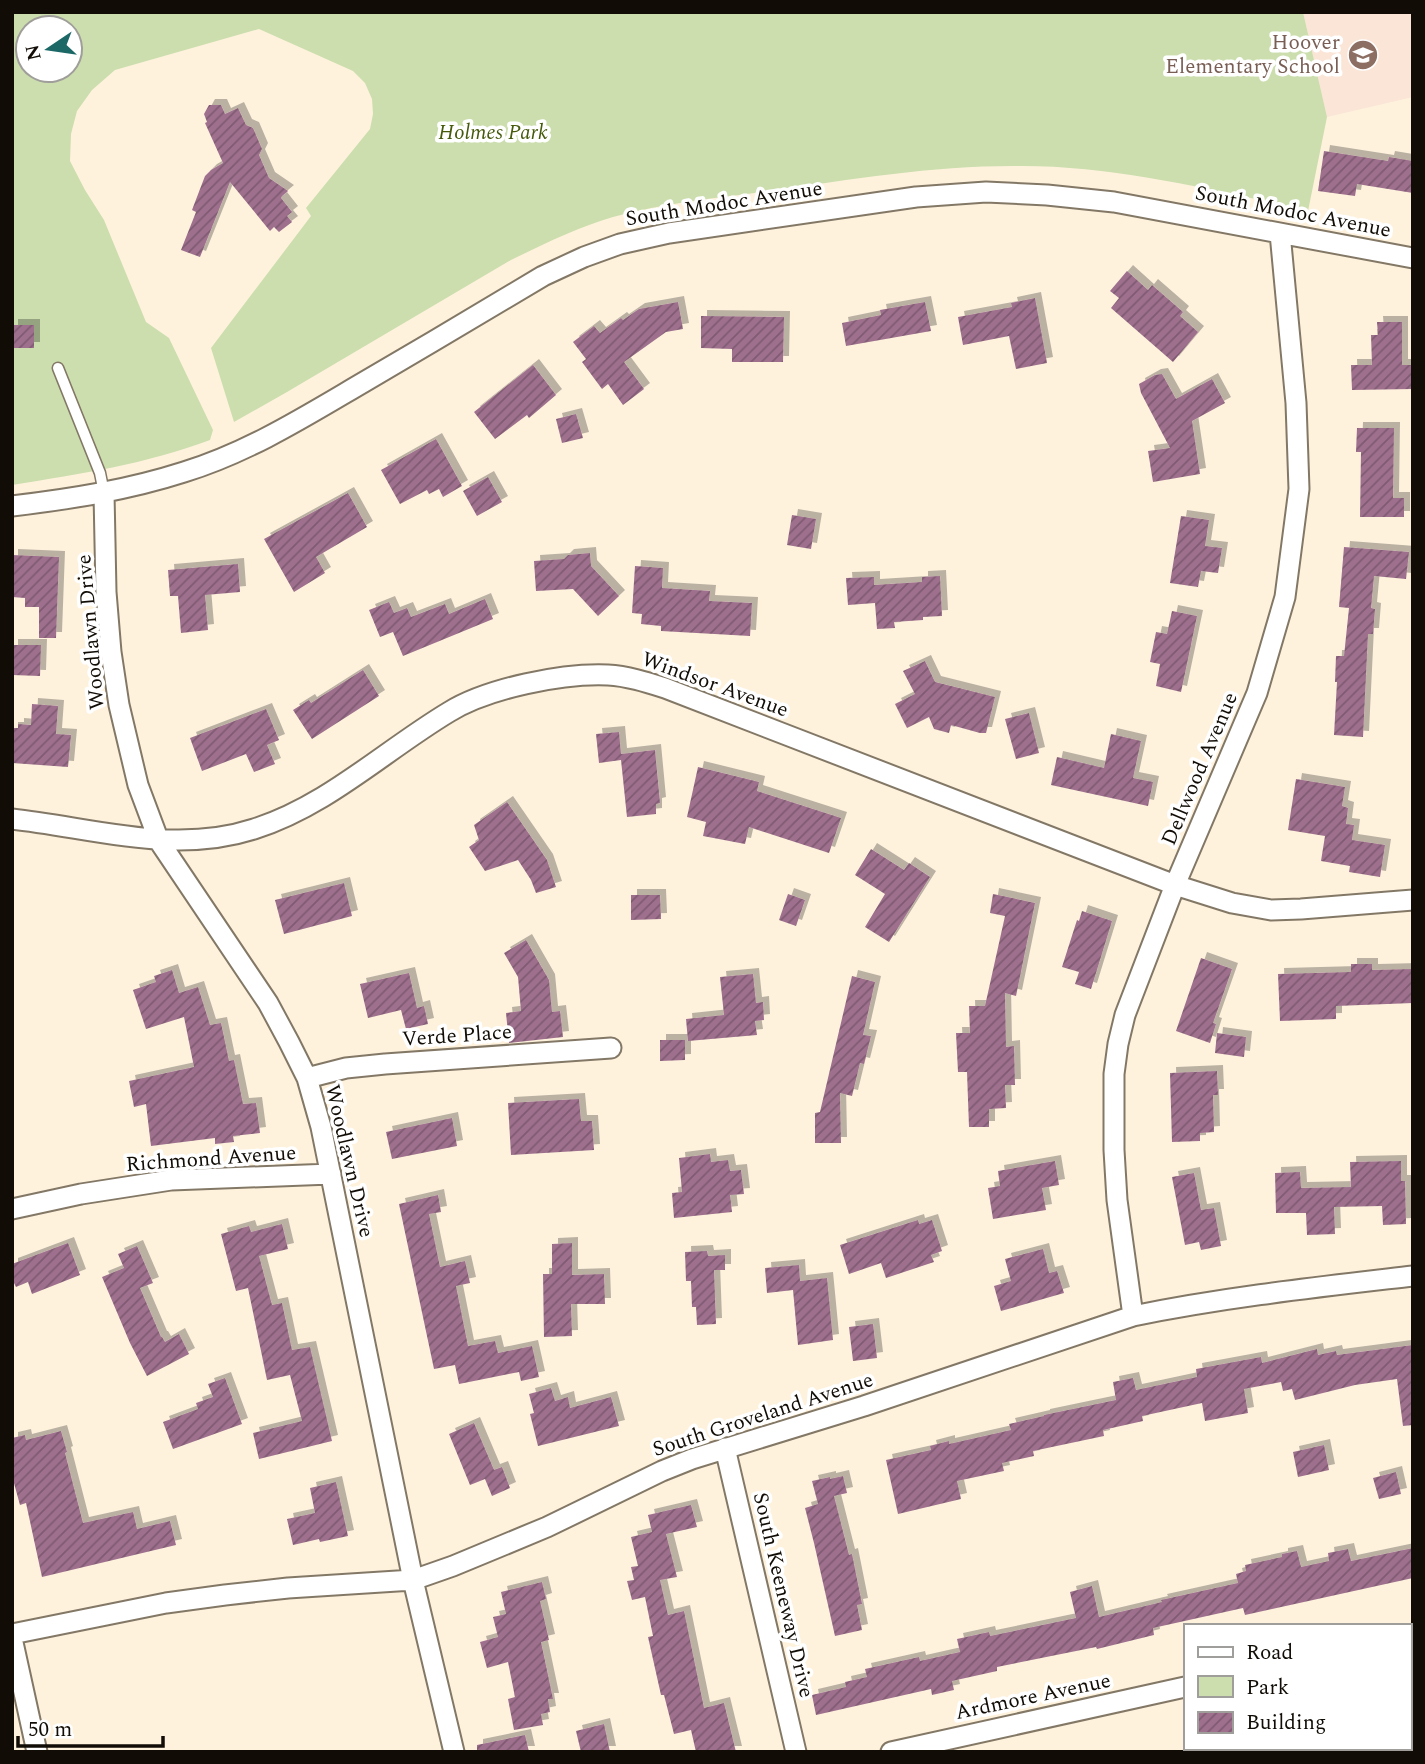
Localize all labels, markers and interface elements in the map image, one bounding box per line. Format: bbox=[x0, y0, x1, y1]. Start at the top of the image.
north arrow bbox=[14, 14, 84, 84]
place label: Hoover Elementary School bbox=[1165, 27, 1340, 83]
school or university icon: Hoover Elementary School bbox=[1346, 38, 1380, 72]
text: N bbox=[18, 42, 50, 63]
park label: Holmes Park bbox=[438, 117, 548, 149]
street label: South Modoc Avenue bbox=[623, 173, 825, 235]
street label: South Modoc Avenue bbox=[1192, 177, 1394, 247]
street label: Woodlawn Drive bbox=[68, 553, 114, 711]
street label: Windsor Avenue bbox=[637, 644, 793, 726]
street label: Dellwood Avenue bbox=[1153, 687, 1247, 851]
street label: Verde Place bbox=[401, 1016, 513, 1056]
street label: Woodlawn Drive bbox=[316, 1081, 382, 1241]
street label: Richmond Avenue bbox=[125, 1137, 297, 1181]
street label: South Groveland Avenue bbox=[648, 1364, 878, 1466]
street label: South Keeneway Drive bbox=[744, 1489, 822, 1701]
legend bbox=[1184, 1624, 1411, 1750]
text: Road bbox=[1246, 1637, 1293, 1669]
street label: Ardmore Avenue bbox=[952, 1665, 1114, 1729]
text: Park bbox=[1246, 1672, 1290, 1704]
scale bar bbox=[18, 1704, 163, 1748]
text: Building bbox=[1246, 1707, 1326, 1739]
text: 50 m bbox=[28, 1714, 72, 1746]

